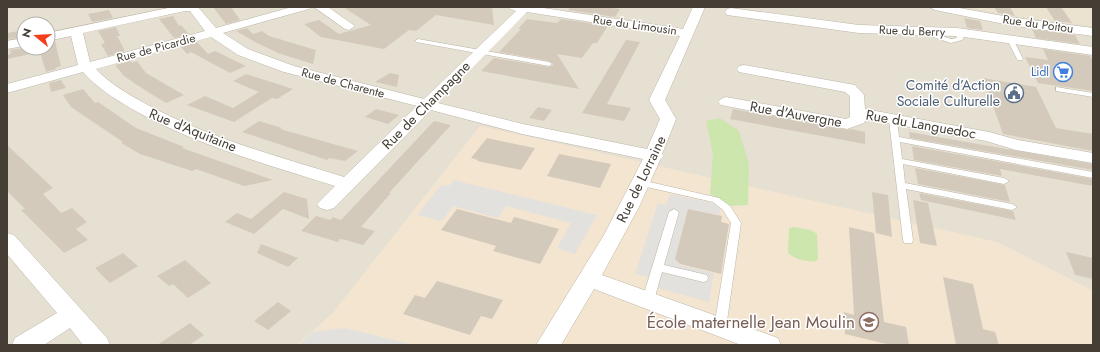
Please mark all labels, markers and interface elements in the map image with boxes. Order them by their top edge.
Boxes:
street label: Rue du Limousin [592,10,678,40]
street label: Rue du Poitou [1002,10,1074,38]
north arrow [16,16,56,56]
street label: Rue du Berry [879,21,946,41]
text: N [18,26,35,40]
street label: Rue de Picardie [115,29,197,67]
street label: Rue de Champagne [377,56,475,154]
supermarket icon: Lidl [1052,61,1074,83]
street label: Rue de Charente [300,63,386,103]
place label: Lidl [1031,63,1049,81]
place label: Comité d’Action Sociale Culturelle [897,75,1000,111]
public building icon: Comité d’Action Sociale Culturelle [1003,82,1025,104]
street label: Rue d'Auvergne [748,96,844,132]
street label: Rue d'Aquitaine [146,103,240,157]
street label: Rue du Languedoc [864,104,978,144]
street label: Rue de Lorraine [611,132,671,226]
place label: École maternelle Jean Moulin [647,310,855,334]
school or university icon: École maternelle Jean Moulin [858,311,880,333]

